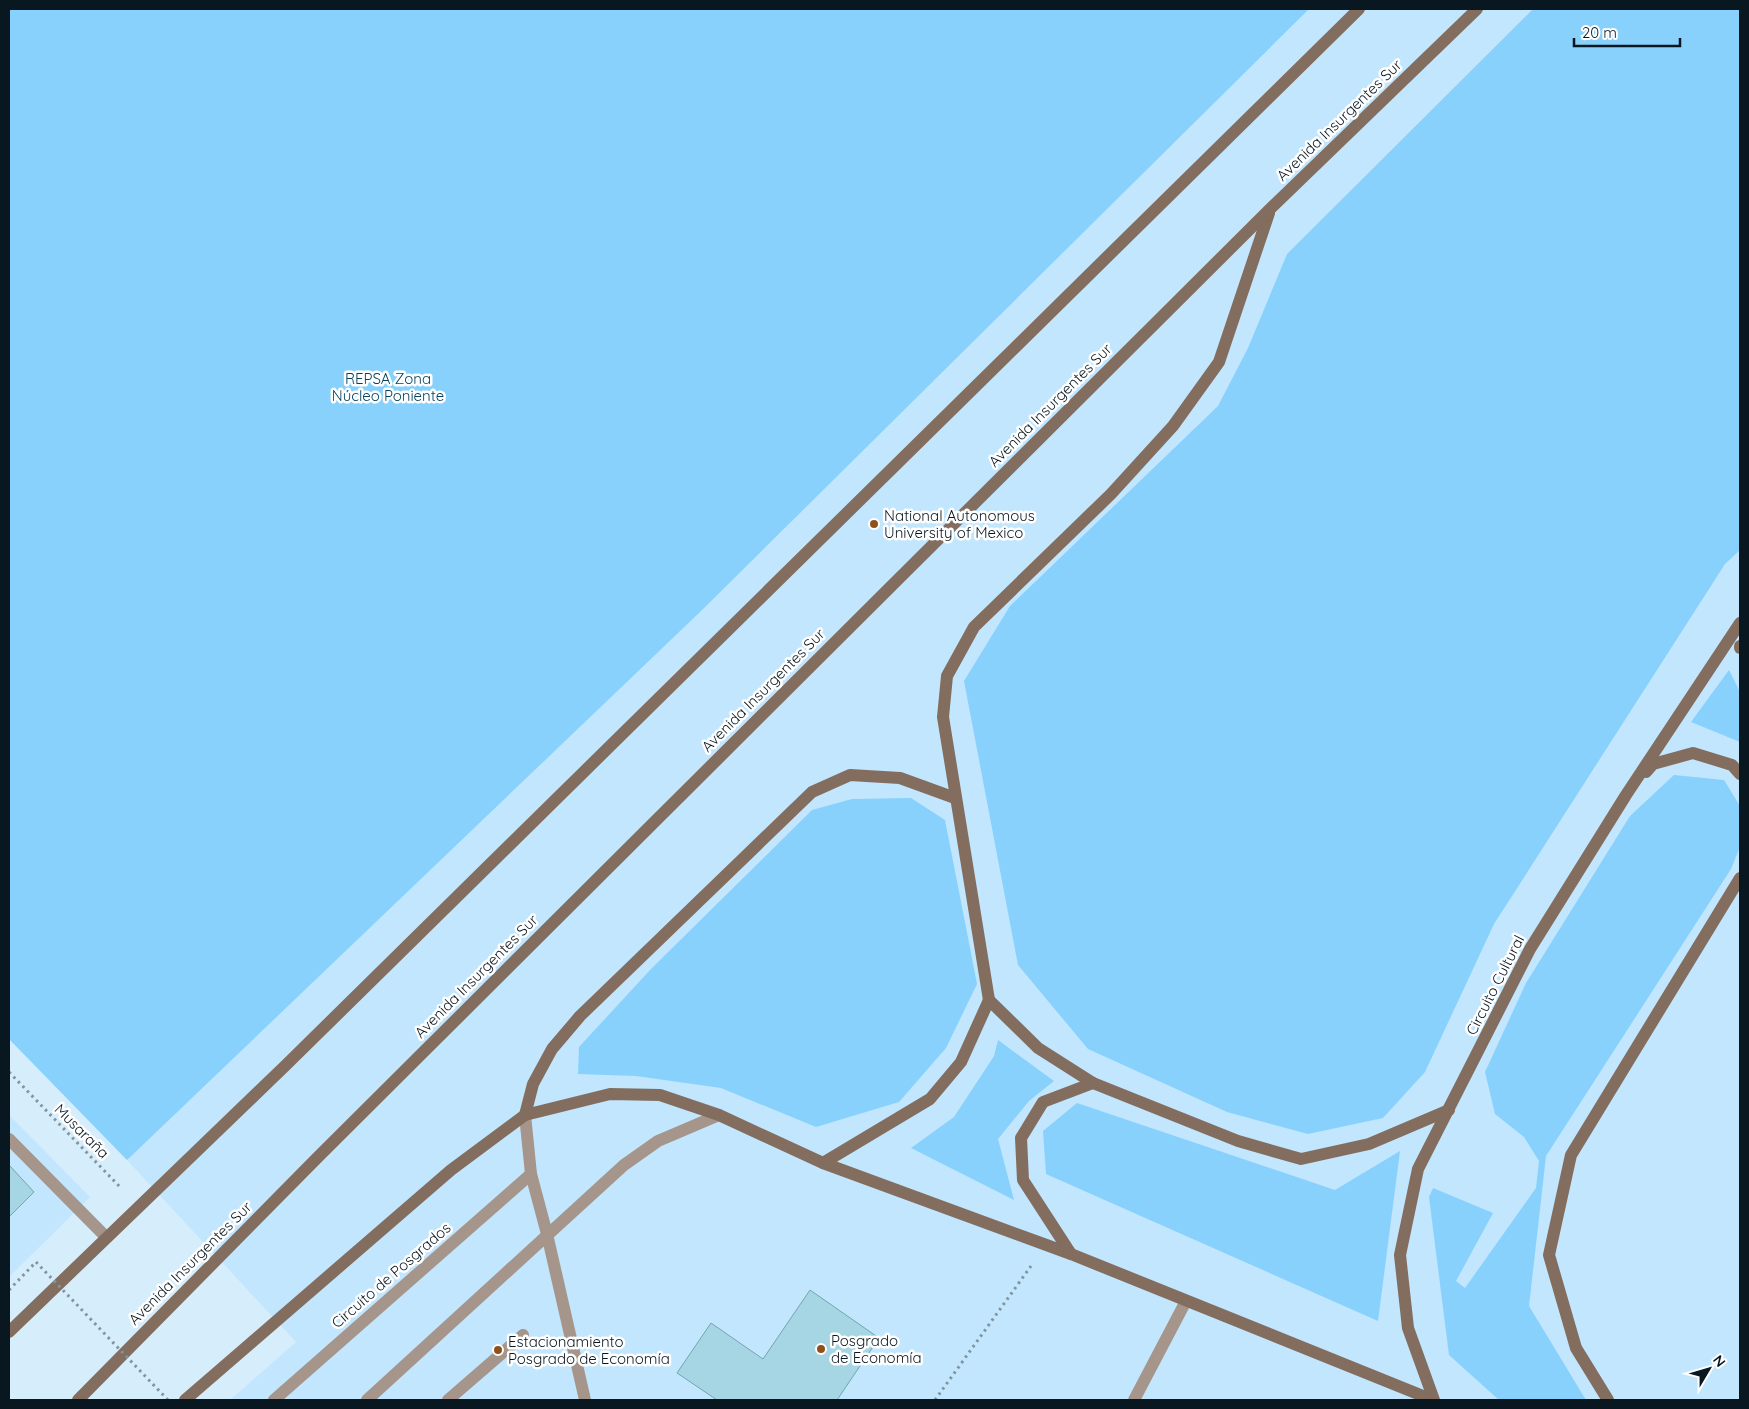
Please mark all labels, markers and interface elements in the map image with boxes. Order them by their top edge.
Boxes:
scale bar [1574,15,1680,47]
text: 20 m [1582,23,1617,42]
street label: Avenida Insurgentes Sur [1272,55,1406,185]
street label: Avenida Insurgentes Sur [984,339,1116,471]
park label: REPSA Zona Núcleo Poniente [332,369,444,405]
place label: National Autonomous University of Mexico [884,506,1035,542]
marker: National Autonomous University of Mexico [868,518,880,530]
street label: Avenida Insurgentes Sur [697,624,829,756]
street label: Avenida Insurgentes Sur [410,910,542,1042]
street label: Circuito Cultural [1462,932,1528,1038]
street label: Musaraña [51,1100,113,1162]
street label: Avenida Insurgentes Sur [124,1197,256,1329]
street label: Circuito de Posgrados [327,1218,455,1332]
place label: Posgrado de Economía [831,1331,922,1367]
place label: Estacionamiento Posgrado de Economía [508,1332,670,1368]
marker: Posgrado de Economía [815,1343,827,1355]
marker: Estacionamiento Posgrado de Economía [492,1344,504,1356]
north arrow [1684,1344,1734,1394]
text: N [1709,1351,1730,1371]

